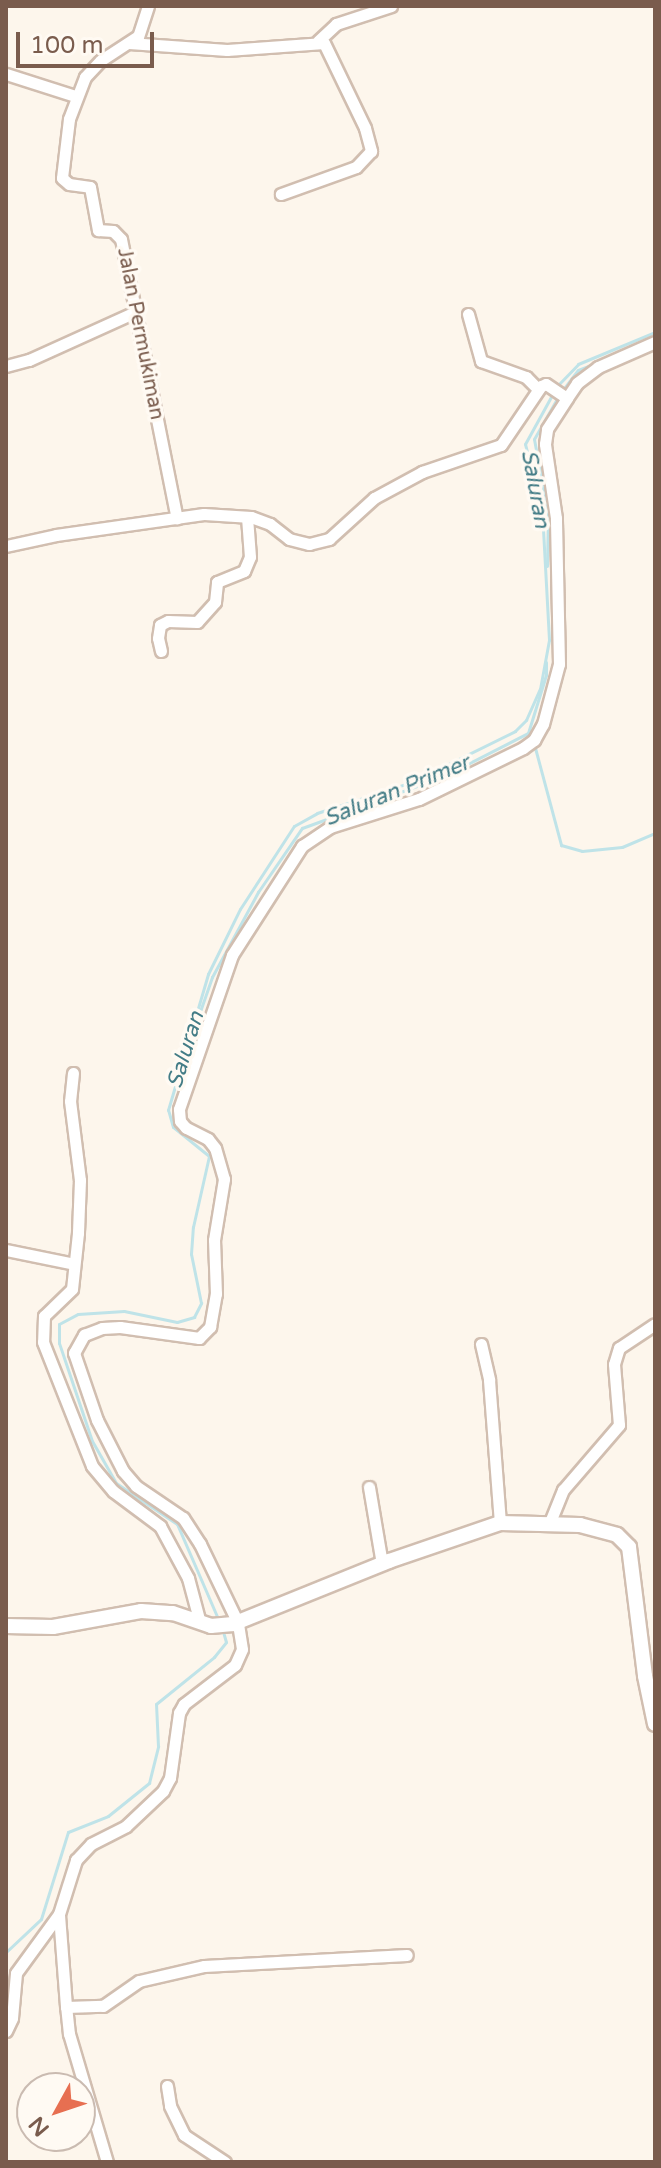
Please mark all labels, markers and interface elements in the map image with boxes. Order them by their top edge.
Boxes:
scale bar [20,16,158,66]
text: 100 m [30,31,104,60]
street label: Jalan Permukiman [112,246,168,422]
water label: Saluran [515,448,555,530]
water label: Saluran Primer [321,750,473,832]
water label: Saluran [162,1008,210,1092]
north arrow [16,2072,96,2152]
text: N [24,2111,55,2141]

